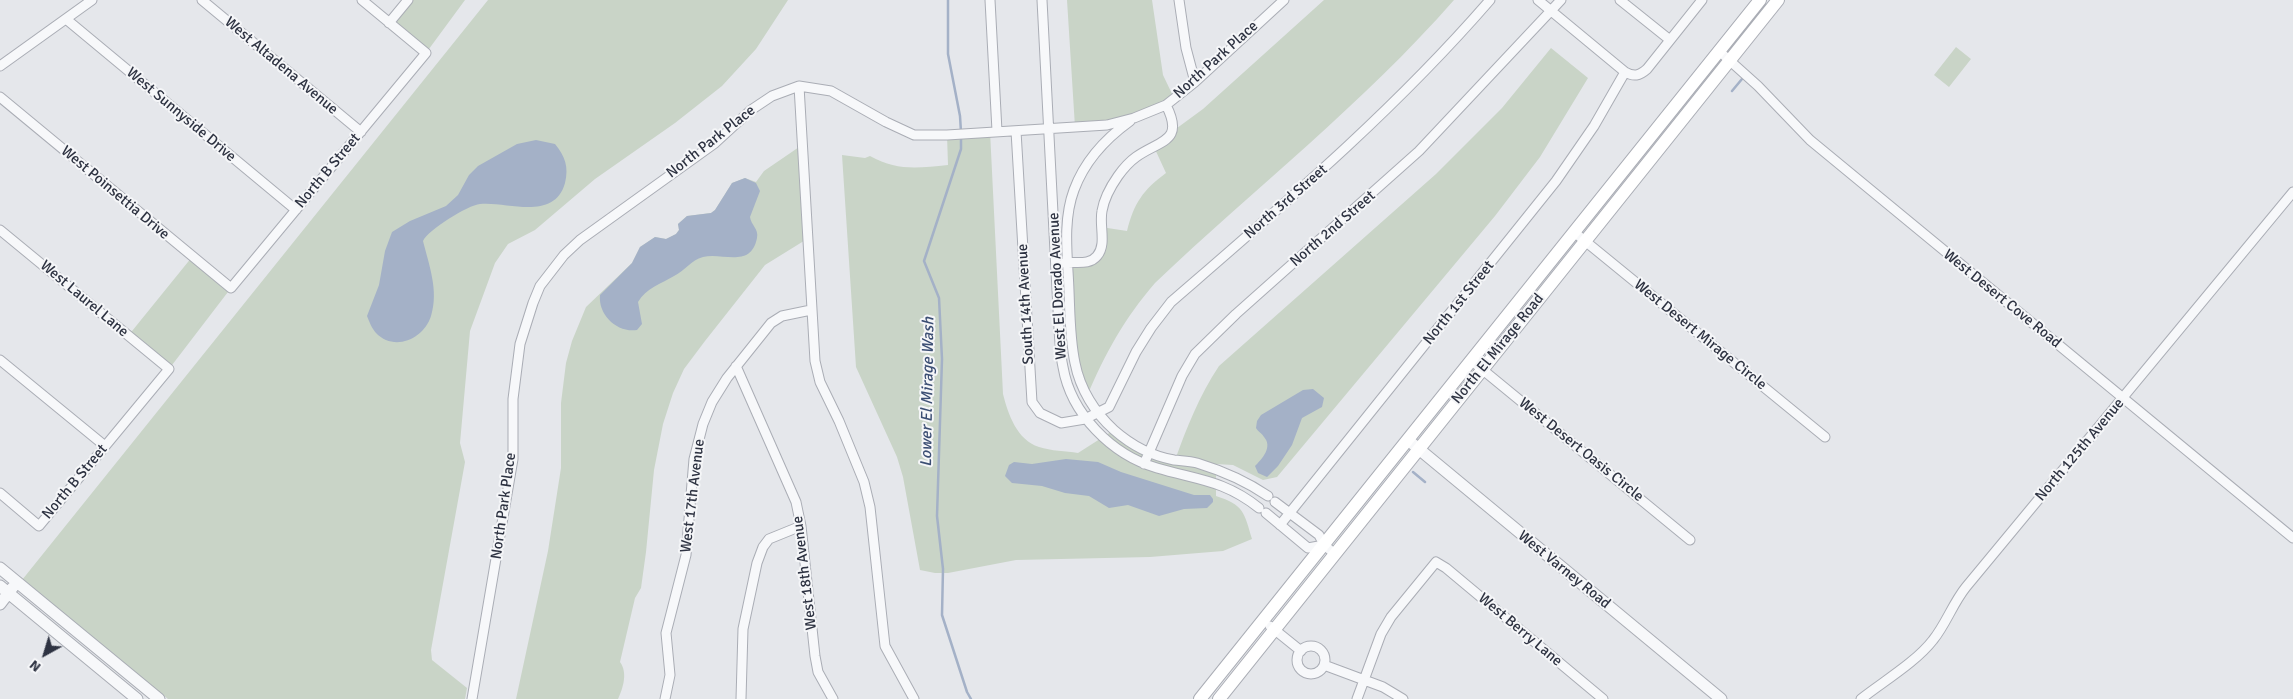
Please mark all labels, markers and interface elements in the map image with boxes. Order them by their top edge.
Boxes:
street label: West Altadena Avenue [221,13,341,119]
street label: North Park Place [1170,17,1262,103]
street label: West Sunnyside Drive [123,64,239,166]
street label: North Park Place [663,102,759,182]
street label: North B Street [292,130,364,212]
street label: West Poinsettia Drive [57,142,173,244]
street label: North 3rd Street [1241,161,1331,243]
street label: North 2nd Street [1287,187,1379,271]
street label: West El Dorado Avenue [1045,212,1071,360]
street label: South 14th Avenue [1014,243,1038,365]
street label: West Desert Cove Road [1939,246,2065,352]
street label: West Laurel Lane [36,257,132,341]
street label: North 1st Street [1420,257,1498,349]
street label: West Desert Mirage Circle [1630,276,1770,394]
street label: North El Mirage Road [1448,290,1548,408]
water label: Lower El Mirage Wash [917,317,939,467]
street label: West Desert Oasis Circle [1515,394,1647,506]
street label: North 125th Avenue [2032,395,2128,505]
street label: West 17th Avenue [677,438,709,554]
street label: North B Street [39,441,111,523]
street label: North Park Place [488,451,520,561]
street label: West 18th Avenue [789,515,821,631]
street label: West Varney Road [1514,527,1614,613]
street label: West Berry Lane [1474,590,1566,670]
north arrow [20,629,70,679]
text: N [26,656,44,676]

